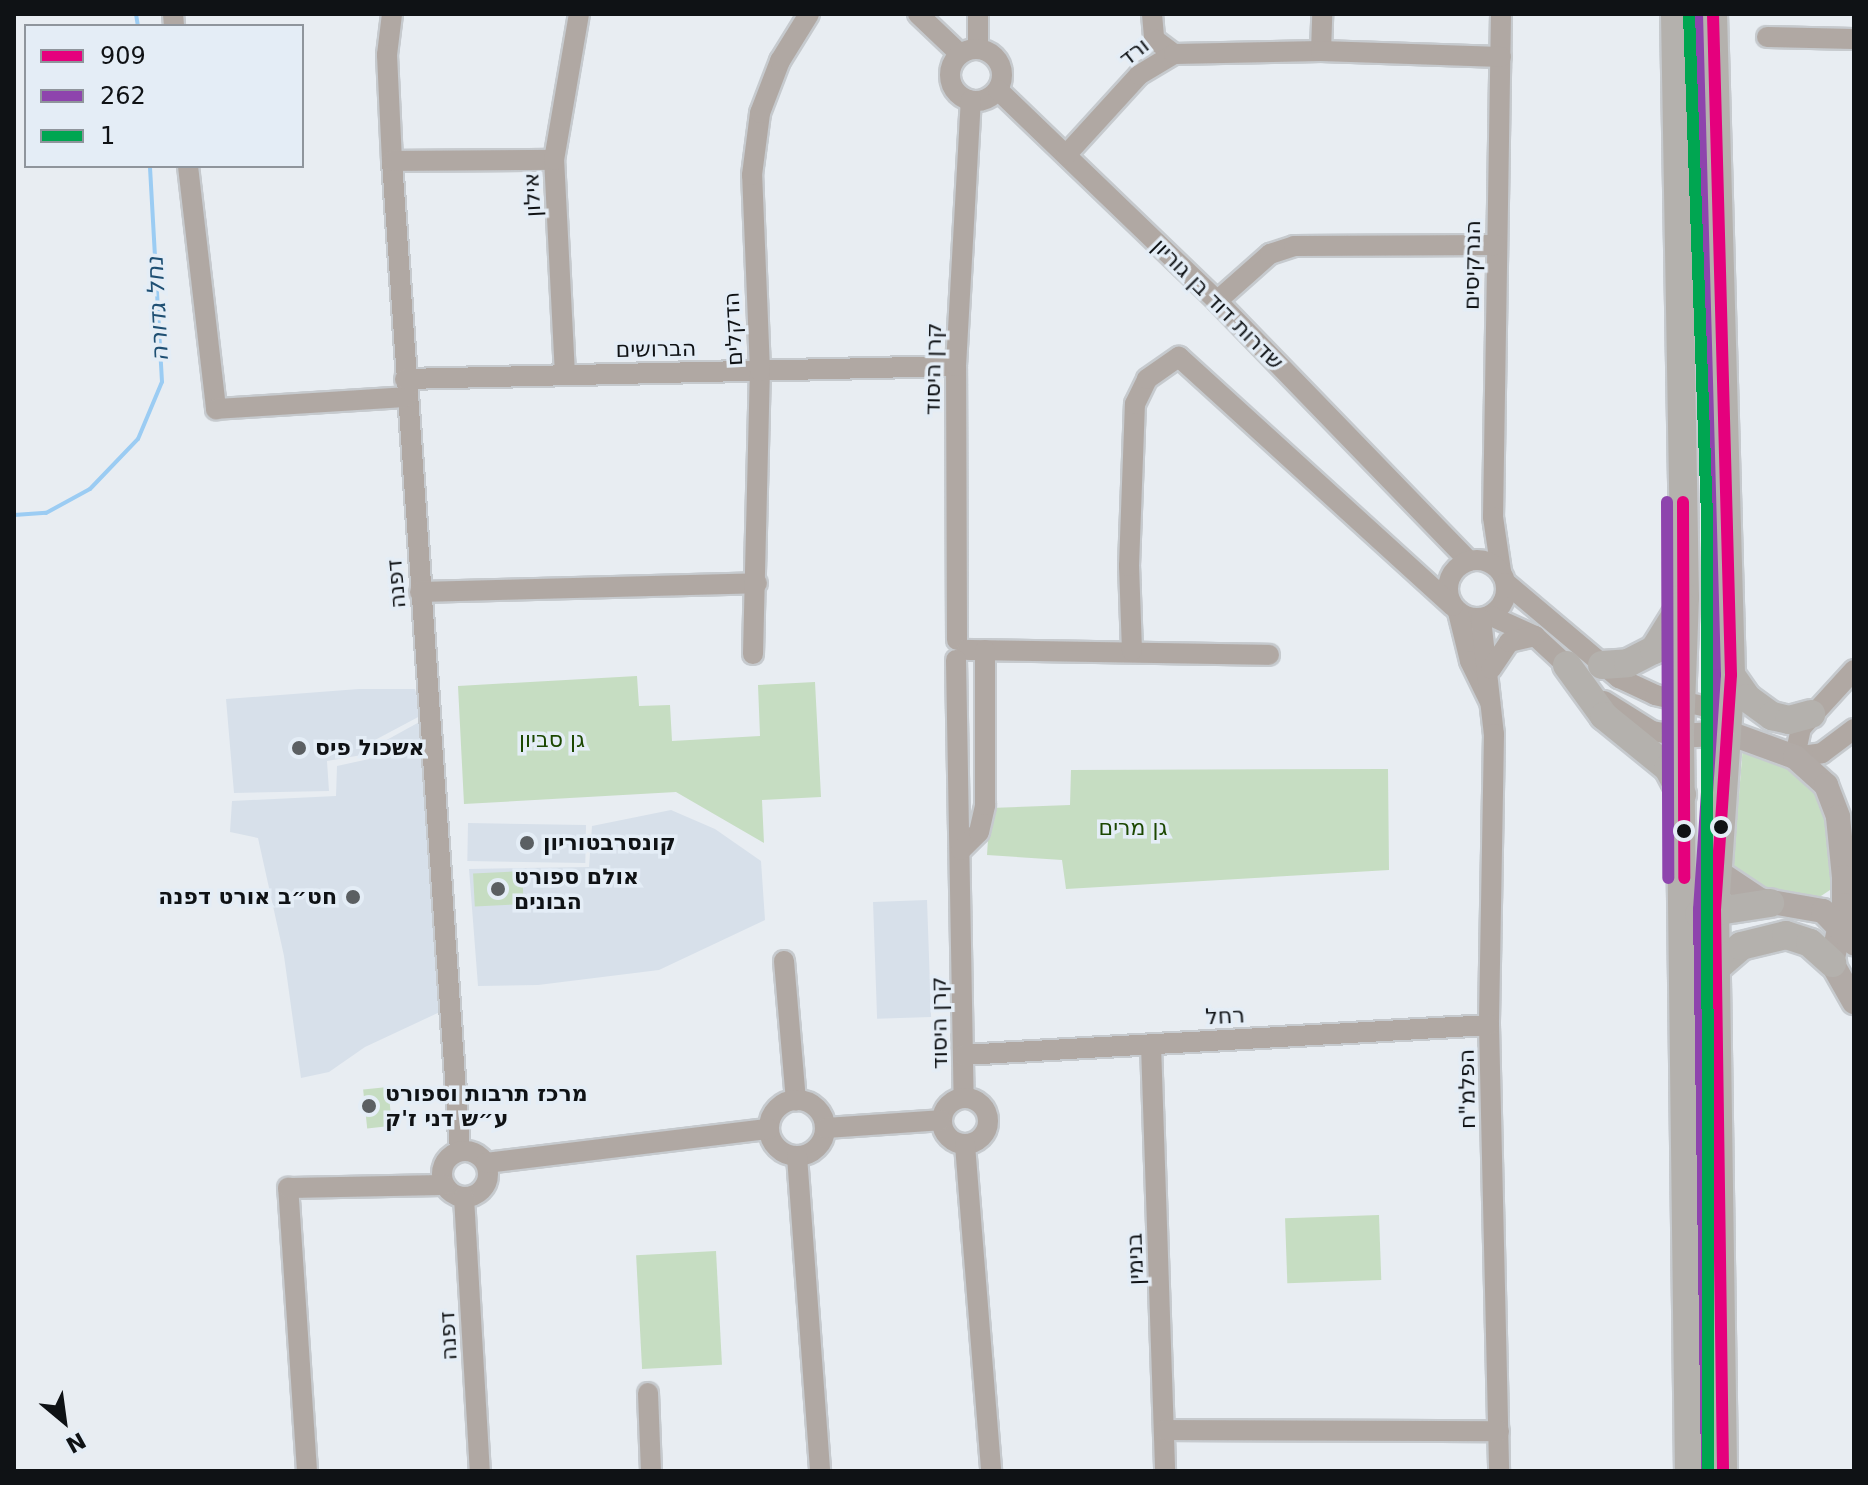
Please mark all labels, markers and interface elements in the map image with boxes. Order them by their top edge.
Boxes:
legend [24,24,304,168]
street label: ורד [1114,32,1154,72]
text: 909 [100,42,146,70]
text: 262 [100,82,146,110]
text: 1 [100,122,115,150]
street label: אילון [518,172,546,218]
street label: הנרקיסים [1458,220,1486,310]
street label: שדרות דוד בן גוריון [1147,233,1289,375]
water label: נחל גדורה [141,256,175,362]
street label: הדקלים [718,291,748,367]
street label: קרן היסוד [919,322,947,416]
street label: הברושים [615,335,697,363]
street label: דפנה [381,558,411,610]
park label: גן סביון [519,727,585,753]
place label: אשכול פיס [315,735,425,761]
marker: אשכול פיס [290,739,308,757]
park label: גן מרים [1099,815,1167,841]
unlabelled marker [1713,819,1729,835]
unlabelled marker [1676,823,1692,839]
place label: קונסרבטוריון [543,830,676,856]
marker: קונסרבטוריון [518,834,536,852]
place label: אולם ספורט הבונים [514,863,639,914]
marker: אולם ספורט הבונים [489,880,507,898]
place label: חט״ב אורט דפנה [158,884,337,910]
marker: חט״ב אורט דפנה [344,888,362,906]
street label: קרן היסוד [925,976,953,1070]
street label: רחל [1205,1002,1245,1030]
street label: הפלמ"ח [1453,1049,1481,1129]
place label: מרכז תרבות וספורט ע״ש דני ז'ק [385,1080,588,1132]
marker: מרכז תרבות וספורט ע״ש דני ז'ק [360,1097,378,1115]
street label: בנימין [1121,1232,1149,1286]
street label: דפנה [434,1311,462,1361]
north arrow [24,1381,104,1461]
text: N [62,1427,90,1458]

